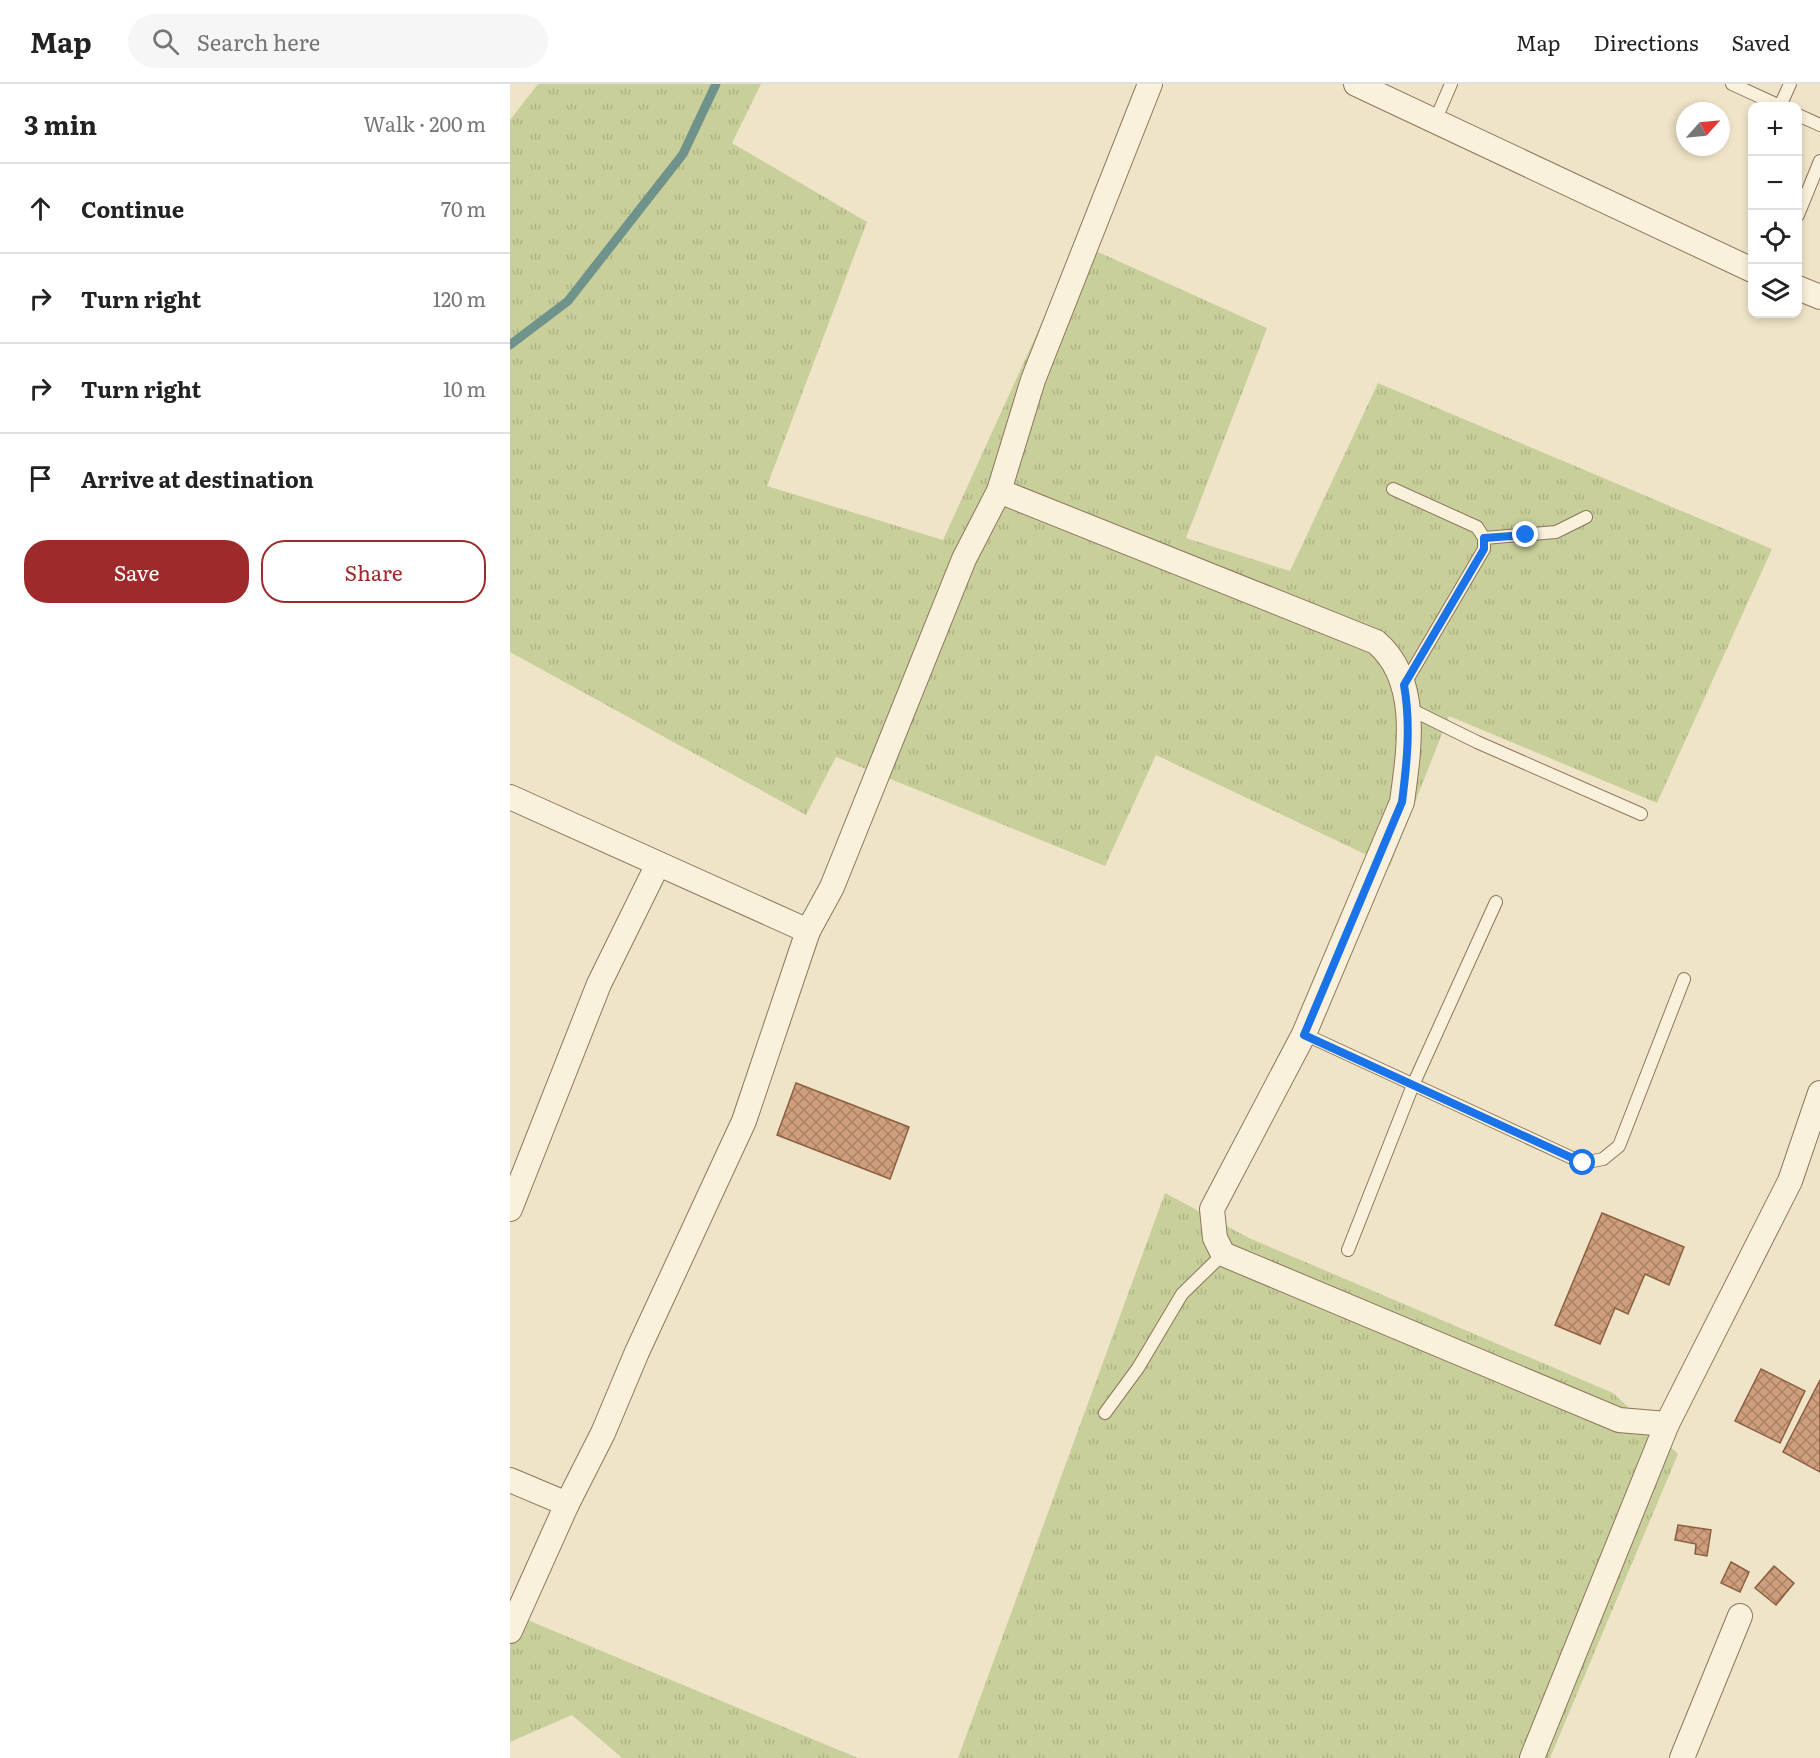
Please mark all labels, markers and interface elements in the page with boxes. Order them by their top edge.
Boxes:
search box [128,14,548,68]
text: Map [30,20,92,62]
icon: search [149,25,182,58]
text: Search here [197,25,320,58]
text: Map [1516,26,1561,57]
text: Directions [1594,26,1699,57]
text: Saved [1732,26,1790,57]
north arrow [1676,102,1730,156]
map controls [1748,102,1802,318]
button: + [1748,102,1802,156]
text: 3 min [24,104,97,143]
text: Walk · 200 m [363,108,486,138]
button: − [1748,156,1802,210]
icon: ahead [24,192,57,225]
text: Continue [81,192,184,225]
text: 70 m [441,193,486,223]
button: locate [1748,210,1802,264]
button: layers [1748,264,1802,318]
icon: right [24,282,57,315]
text: Turn right [81,282,201,315]
text: 120 m [433,283,486,313]
icon: right [24,372,57,405]
text: Turn right [81,372,201,405]
text: 10 m [443,373,486,403]
icon: arrive [24,462,57,495]
text: Arrive at destination [81,462,314,495]
route end [1512,521,1538,547]
button: Save [24,540,249,603]
button: Share [261,540,486,603]
route start [1569,1149,1595,1175]

